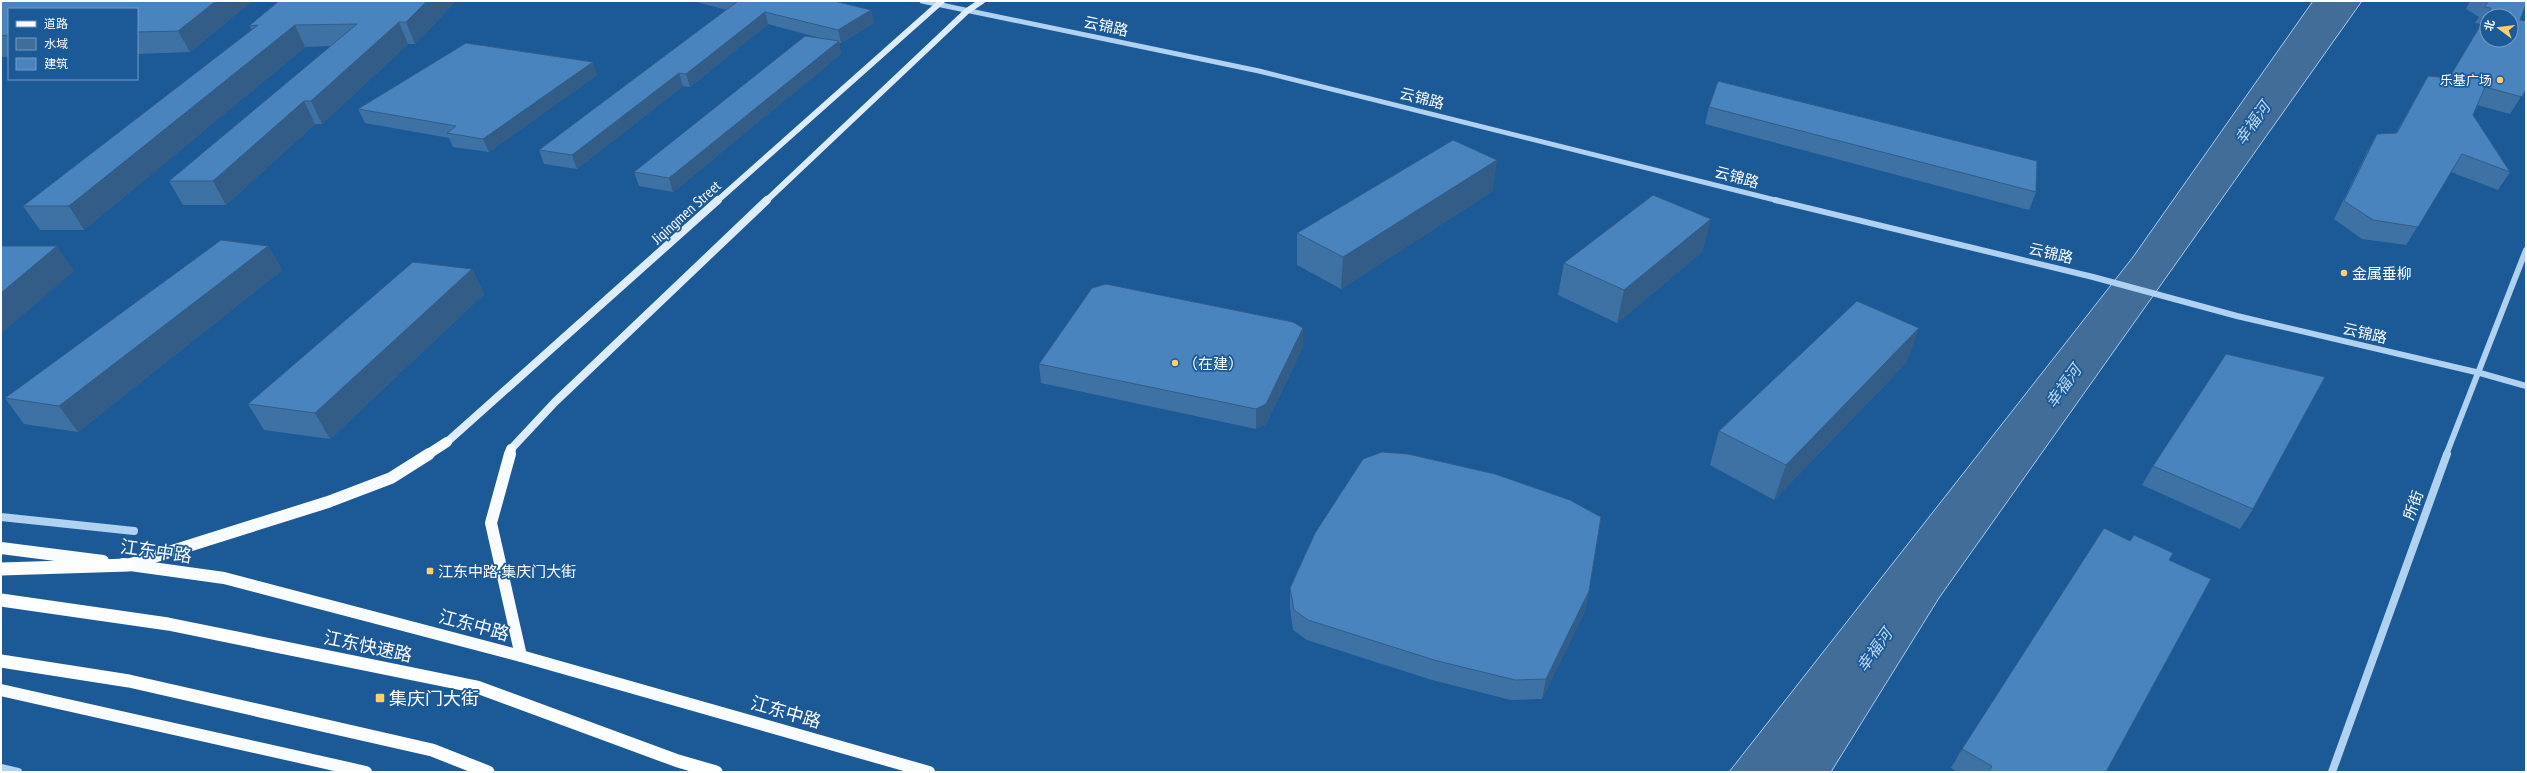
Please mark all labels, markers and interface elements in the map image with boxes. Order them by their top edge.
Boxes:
legend [8,8,138,80]
north arrow [2479,8,2519,48]
street label: 云锦路 [1082,12,1130,40]
text: 道路 [44,16,68,31]
text: 北 [2481,18,2498,33]
text: 水域 [44,36,68,51]
text: 建筑 [44,56,68,71]
place label: 乐基广场 [2440,72,2492,89]
marker: 乐基广场 [2495,75,2505,85]
street label: 云锦路 [1398,83,1446,113]
water label: 幸福河 [2230,95,2276,148]
street label: 云锦路 [1713,162,1761,192]
street label: Jiqingmen Street [647,176,724,249]
street label: 云锦路 [2027,239,2075,267]
place label: 金属垂柳 [2352,264,2412,283]
marker: 金属垂柳 [2339,268,2349,278]
street label: 云锦路 [2341,319,2389,347]
place label: （在建） [1183,354,1243,373]
marker: （在建） [1170,358,1180,368]
water label: 幸福河 [2041,358,2087,411]
street label: 所街 [2399,488,2427,522]
street label: 江东中路 [119,535,193,567]
place label: 江东中路·集庆门大街 [438,562,576,581]
marker: 江东中路·集庆门大街 [425,566,435,576]
street label: 江东中路 [436,605,512,645]
water label: 幸福河 [1852,622,1898,675]
street label: 江东快速路 [322,625,414,667]
place label: 集庆门大街 [389,687,479,710]
street label: 江东中路 [748,691,824,733]
marker: 集庆门大街 [374,692,386,704]

